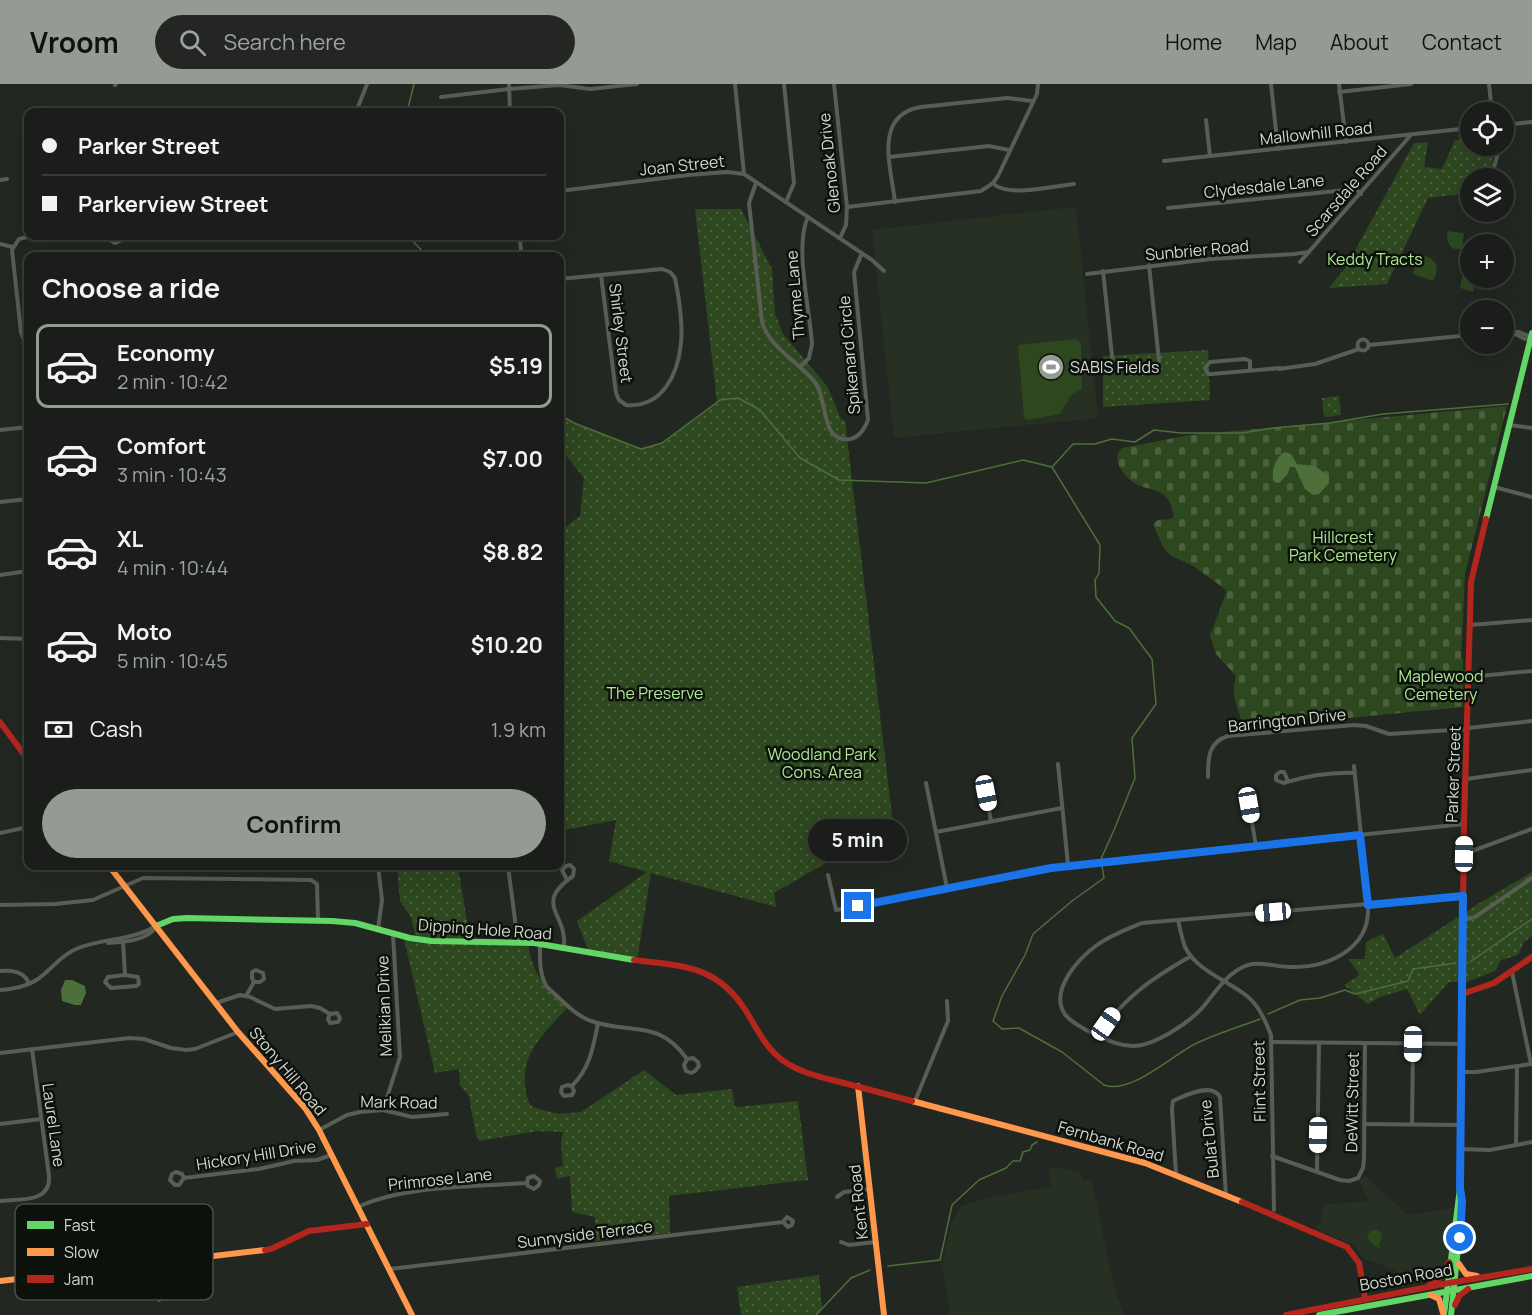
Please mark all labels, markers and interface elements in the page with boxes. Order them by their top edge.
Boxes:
search box [155,15,575,69]
text: Vroom [30,23,119,61]
icon: search [176,26,209,59]
text: Search here [224,27,346,57]
text: Home [1165,28,1222,56]
text: Map [1255,28,1297,56]
text: About [1330,28,1389,56]
text: Contact [1422,28,1502,56]
map controls [1460,102,1514,354]
button: locate [1460,102,1514,156]
street label: Glenoak Drive [813,112,845,214]
street label: Mallowhill Road [1259,116,1373,150]
text: Parker Street [78,131,220,161]
street label: Scarsdale Road [1300,141,1392,241]
street label: Joan Street [638,150,726,180]
button: layers [1460,168,1514,222]
street label: Clydesdale Lane [1203,169,1325,203]
text: Parkerview Street [78,189,269,219]
button: + [1460,234,1514,288]
street label: Sunbrier Road [1144,235,1250,265]
park label: Keddy Tracts [1327,248,1423,270]
street label: Thyme Lane [780,250,810,340]
text: Choose a ride [42,269,220,306]
street label: Shirley Street [604,282,638,384]
street label: Spikenard Circle [833,295,865,415]
button: − [1460,300,1514,354]
text: Economy [117,338,215,368]
icon: car [45,339,99,393]
text: $5.19 [489,351,543,381]
sports icon: SABIS Fields [1036,352,1066,382]
place label: SABIS Fields [1070,356,1159,378]
text: 2 min · 10:42 [117,368,228,395]
text: Comfort [117,431,206,461]
icon: car [45,432,99,486]
text: $7.00 [482,444,543,474]
text: 3 min · 10:43 [117,461,227,488]
text: XL [117,524,143,554]
icon: car [45,525,99,579]
park label: Hillcrest Park Cemetery [1289,526,1398,566]
text: $8.82 [482,537,543,567]
text: 4 min · 10:44 [117,554,229,581]
text: Moto [117,617,172,647]
icon: car [45,618,99,672]
text: $10.20 [471,630,543,660]
text: 5 min · 10:45 [117,647,228,674]
park label: Maplewood Cemetery [1399,665,1483,705]
park label: The Preserve [607,682,703,704]
street label: Barrington Drive [1227,703,1347,737]
icon: cash [42,713,75,746]
text: Cash [90,714,143,744]
text: 1.9 km [491,716,546,743]
street label: Parker Street [1440,725,1466,823]
park label: Woodland Park Cons. Area [767,743,878,783]
car [974,774,998,812]
car [1237,786,1261,824]
button: Confirm [42,789,546,858]
callout: 5 min [808,819,908,861]
text: 5 min [832,826,883,853]
car [1455,836,1473,872]
route end [844,892,871,919]
car [1254,901,1292,923]
street label: Dipping Hole Road [417,913,553,945]
street label: Melikian Drive [371,955,397,1057]
car [1088,1004,1124,1044]
street label: Stony Hill Road [244,1022,332,1120]
car [1404,1026,1422,1062]
street label: Flint Street [1247,1040,1271,1122]
street label: DeWitt Street [1340,1052,1364,1152]
street label: Laurel Lane [37,1082,71,1168]
street label: Mark Road [360,1090,438,1114]
street label: Bulat Drive [1194,1099,1224,1179]
street label: Fernbank Road [1055,1115,1167,1167]
car [1309,1117,1327,1153]
street label: Hickory Hill Drive [195,1135,317,1175]
street label: Primrose Lane [387,1163,493,1195]
street label: Kent Road [843,1164,873,1240]
legend [15,1204,213,1300]
text: Fast [64,1214,95,1236]
street label: Sunnyside Terrace [516,1215,654,1253]
route start [1446,1224,1473,1251]
text: Slow [64,1241,99,1263]
street label: Boston Road [1358,1258,1454,1296]
text: Jam [64,1268,94,1290]

